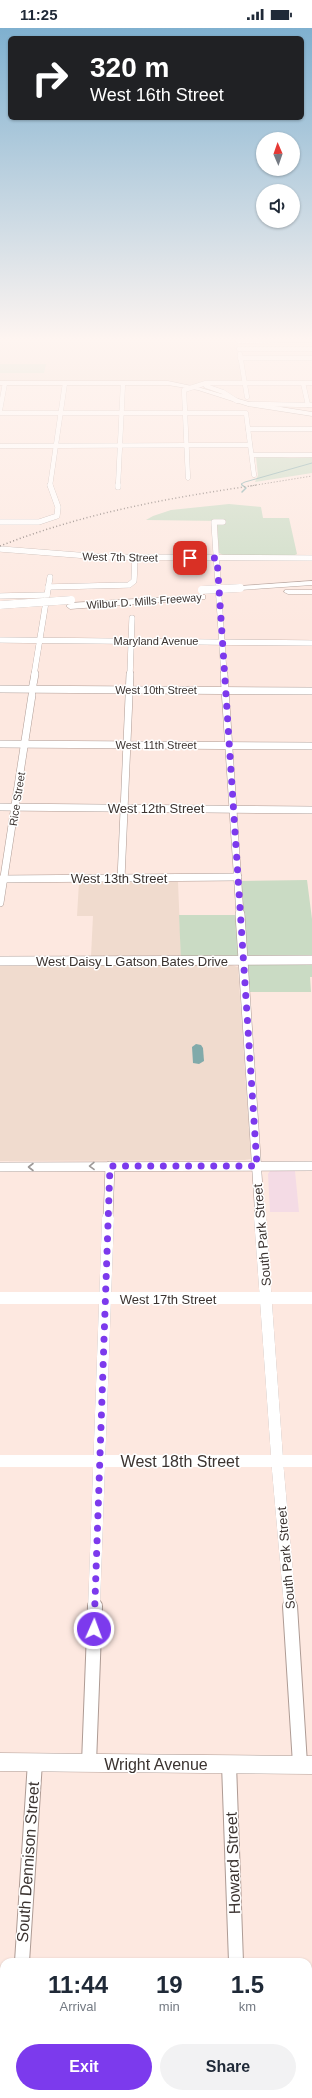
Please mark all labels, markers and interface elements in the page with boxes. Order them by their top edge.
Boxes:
text: 11:25 [20,6,58,23]
icon: right [24,52,76,104]
text: 320 m [90,52,169,83]
text: West 16th Street [90,85,224,105]
north arrow [256,132,300,176]
map controls [256,132,300,228]
button: sound [256,184,300,228]
pin [173,541,207,575]
icon: arrive [179,547,201,569]
street label: West 7th Street [82,550,158,564]
street label: Wilbur D. Mills Freeway [86,591,203,611]
street label: Maryland Avenue [114,635,198,647]
street label: West 10th Street [115,684,197,696]
street label: West 11th Street [116,739,196,751]
street label: Rice Street [7,771,27,827]
street label: West 12th Street [108,801,205,816]
street label: West 13th Street [71,871,168,886]
street label: West Daisy L Gatson Bates Drive [36,954,228,969]
one-way arrow [89,1162,95,1170]
one-way arrow [28,1163,34,1171]
street label: South Park Street [250,1183,274,1287]
street label: West 17th Street [120,1292,217,1307]
street label: West 18th Street [121,1453,240,1470]
street label: South Park Street [274,1506,298,1610]
position arrow [73,1608,115,1650]
street label: Wright Avenue [104,1756,208,1773]
street label: South Dennison Street [14,1781,42,1943]
street label: Howard Street [223,1811,243,1914]
text: 11:44 [48,1971,108,1998]
text: 19 [156,1971,183,1998]
text: 1.5 [231,1971,264,1998]
text: Arrival [60,1999,96,2014]
text: min [159,1999,180,2014]
text: km [239,1999,256,2014]
button: Exit [16,2044,152,2090]
button: Share [160,2044,296,2090]

